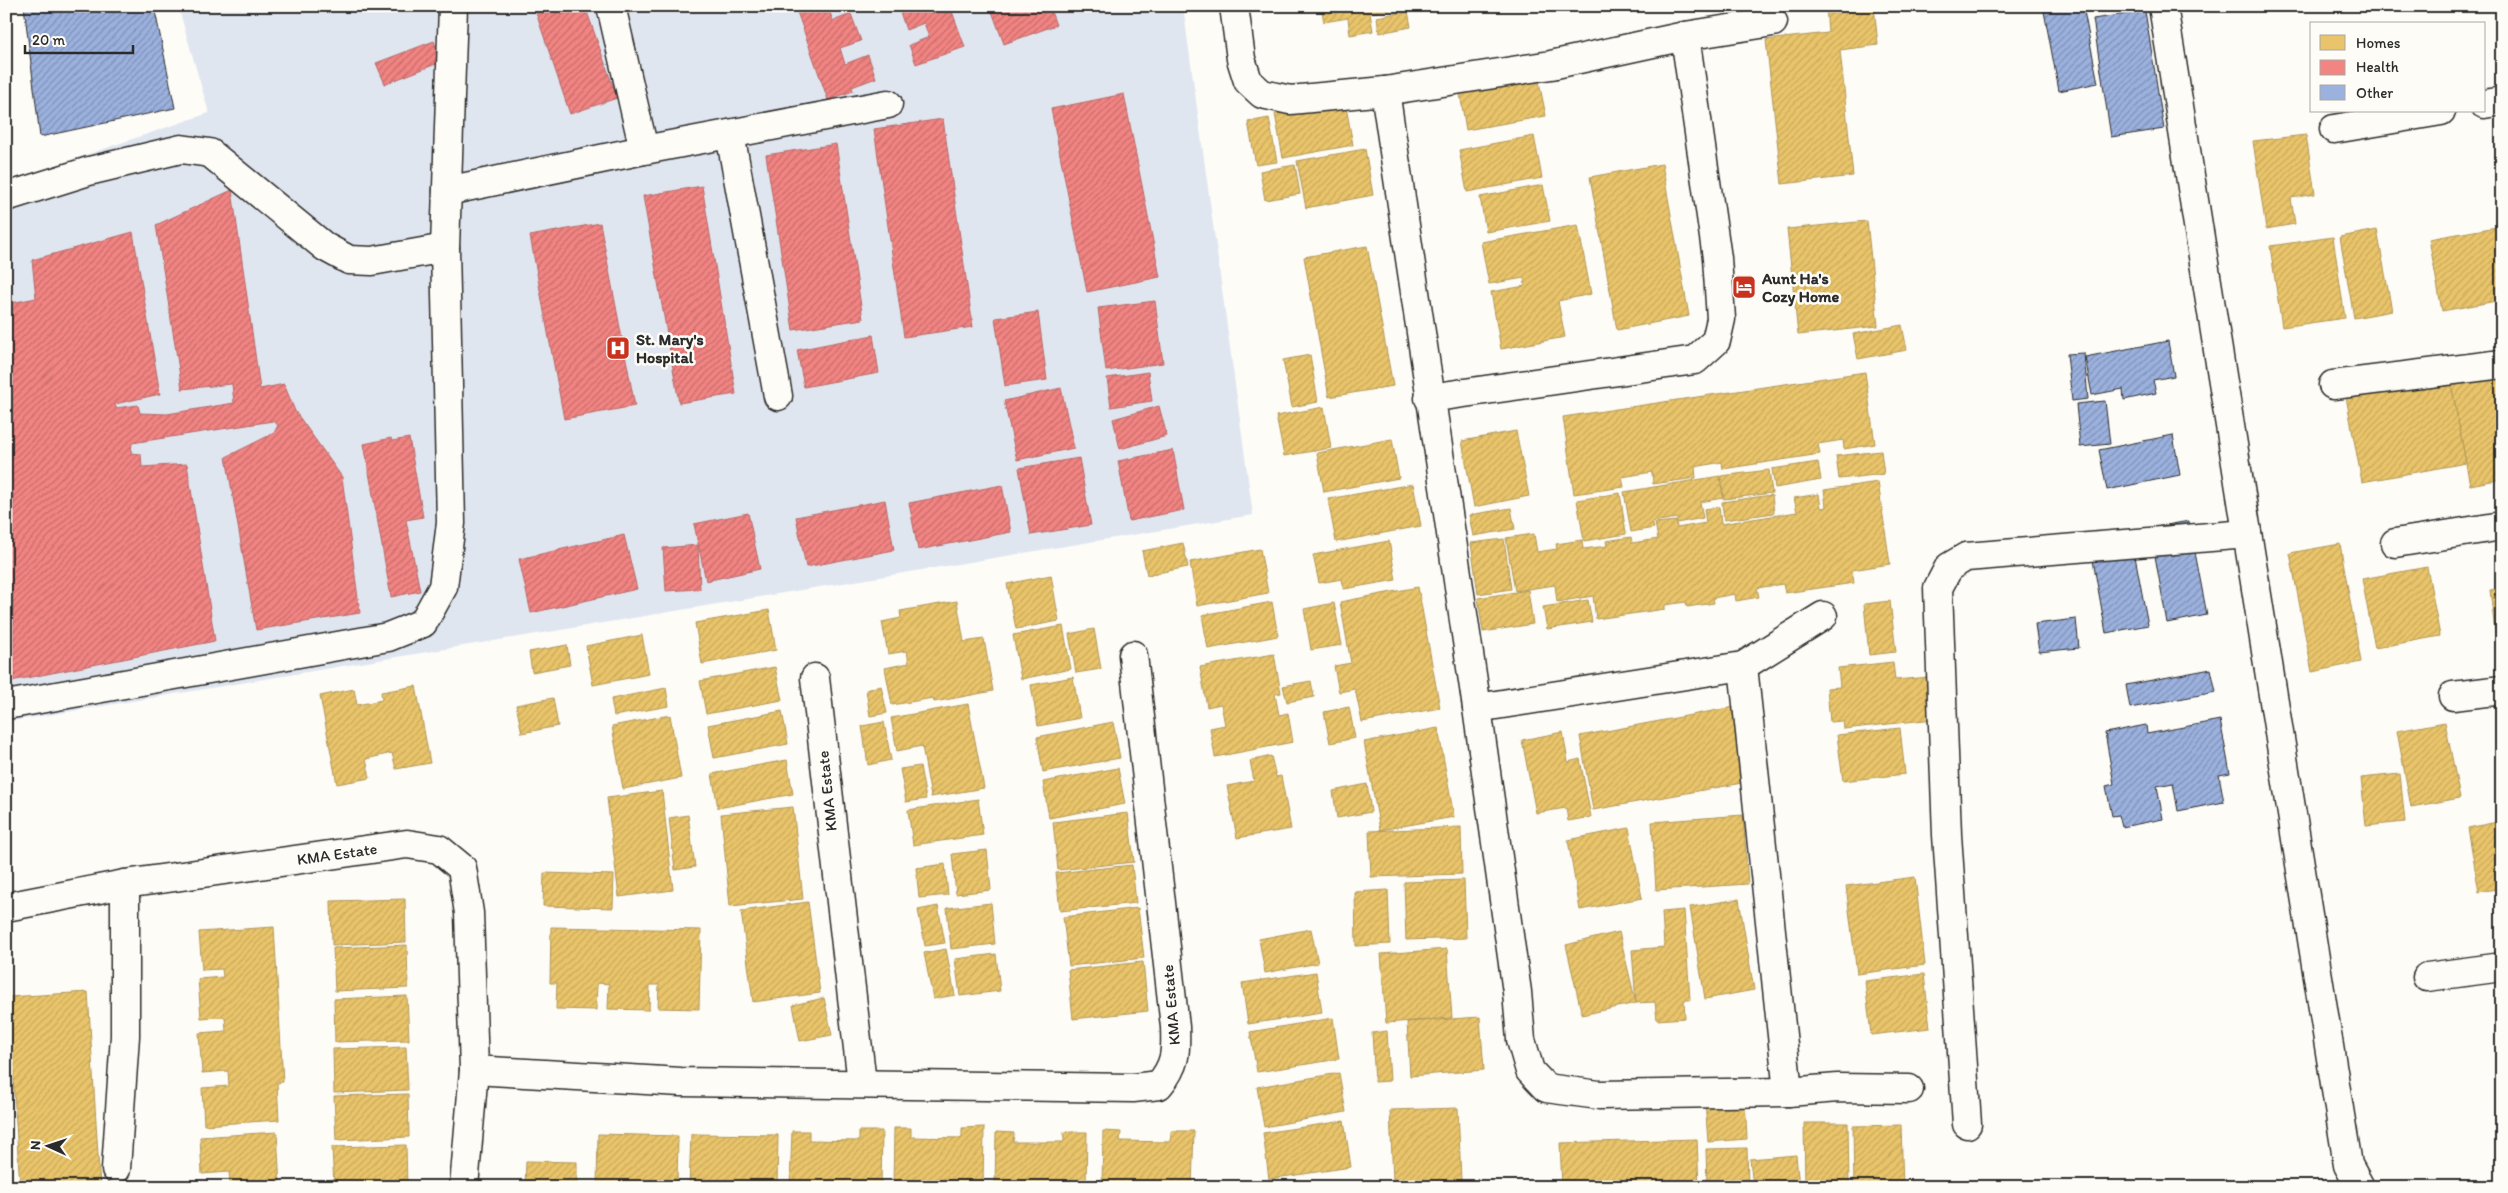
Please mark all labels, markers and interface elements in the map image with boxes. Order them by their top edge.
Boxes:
scale bar [25,22,132,54]
legend [2310,22,2486,112]
text: 20 m [32,31,66,49]
text: Homes [2356,34,2401,52]
text: Health [2356,58,2399,76]
text: Other [2356,84,2393,102]
place label: Aunt Ha's Cozy Home [1761,269,1840,307]
hotel icon: Aunt Ha's Cozy Home [1731,274,1757,300]
place label: St. Mary's Hospital [636,330,704,368]
hospital icon: St. Mary's Hospital [605,335,631,361]
street label: KMA Estate [813,750,841,832]
street label: KMA Estate [296,839,378,869]
street label: KMA Estate [1158,964,1184,1046]
north arrow [22,1120,72,1170]
text: N [27,1140,44,1151]

